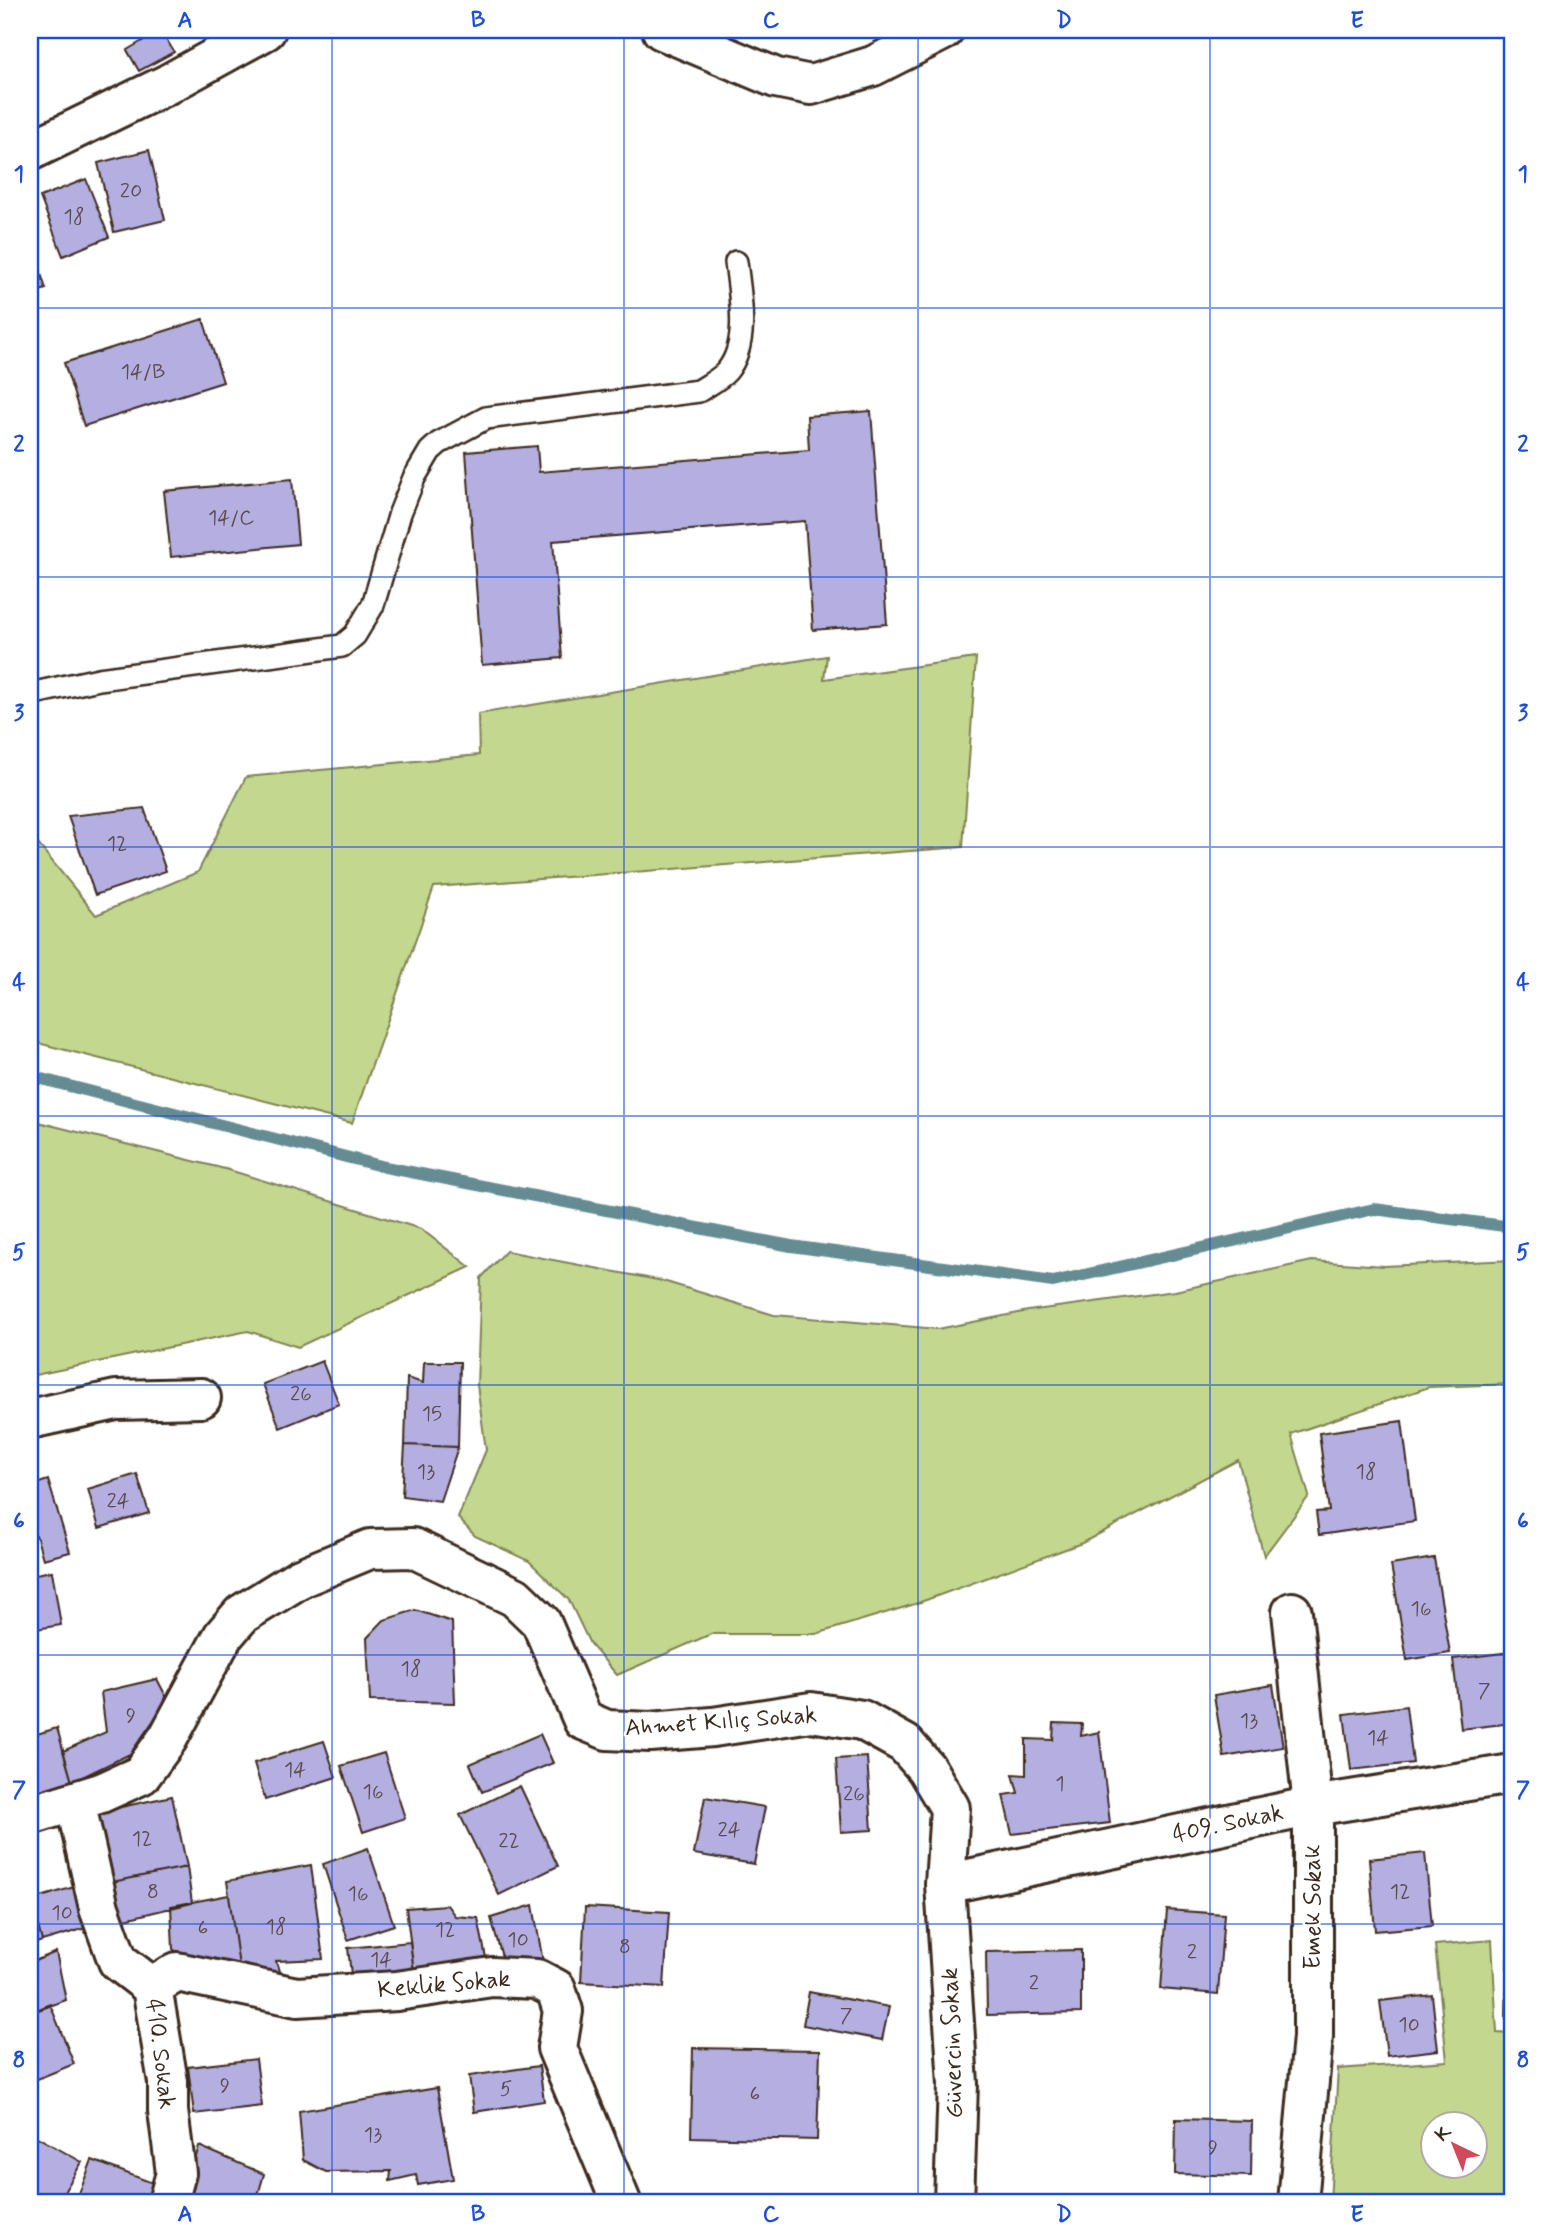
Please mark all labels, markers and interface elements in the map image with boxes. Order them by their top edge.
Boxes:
text: A [177,6,193,36]
text: B [471,6,486,36]
text: C [763,6,780,36]
text: D [1056,6,1072,36]
text: E [1350,6,1364,36]
text: 1 [14,160,24,190]
text: 1 [1518,160,1528,190]
house number: 20 [120,177,142,205]
house number: 18 [64,203,84,231]
house number: 14/B [121,358,165,386]
text: 2 [13,430,25,460]
text: 2 [1517,430,1529,460]
house number: 14/C [208,504,254,532]
text: 3 [14,699,25,729]
text: 3 [1518,699,1529,729]
house number: 12 [107,830,127,858]
text: 4 [12,968,26,998]
text: 4 [1516,968,1530,998]
text: 5 [12,1238,26,1268]
text: 5 [1516,1238,1530,1268]
house number: 26 [290,1380,312,1408]
house number: 15 [422,1400,442,1428]
house number: 13 [417,1458,435,1486]
house number: 18 [1356,1458,1376,1486]
house number: 24 [106,1487,130,1515]
text: 6 [13,1507,25,1537]
text: 6 [1517,1507,1529,1537]
house number: 16 [1411,1595,1432,1623]
house number: 18 [401,1655,421,1683]
house number: 7 [1478,1677,1491,1705]
street label: Ahmet Kılıç Sokak [624,1700,818,1744]
house number: 9 [126,1702,136,1730]
house number: 13 [1240,1707,1258,1735]
house number: 14 [1367,1724,1389,1752]
house number: 14 [284,1756,306,1784]
house number: 1 [1055,1770,1065,1798]
text: 7 [12,1776,26,1806]
text: 7 [1516,1776,1530,1806]
house number: 16 [363,1778,384,1806]
house number: 26 [843,1780,865,1808]
street label: 409. Sokak [1170,1797,1286,1851]
house number: 24 [717,1816,741,1844]
house number: 12 [132,1825,152,1853]
house number: 22 [498,1827,520,1855]
street label: Emek Sokak [1298,1845,1329,1969]
house number: 8 [147,1878,159,1906]
house number: 12 [1390,1878,1410,1906]
house number: 16 [348,1880,369,1908]
house number: 10 [51,1899,73,1927]
house number: 18 [266,1913,286,1941]
house number: 6 [198,1914,208,1942]
house number: 12 [435,1916,455,1944]
house number: 10 [507,1926,529,1954]
house number: 8 [619,1933,631,1961]
house number: 2 [1187,1938,1197,1966]
house number: 14 [370,1946,392,1974]
street label: Keklik Sokak [376,1964,512,2006]
street label: Güvercin Sokak [935,1967,971,2119]
house number: 2 [1029,1969,1039,1997]
street label: 410. Sokak [138,1997,182,2111]
house number: 7 [840,2002,853,2030]
house number: 10 [1398,2011,1420,2039]
text: 8 [13,2046,25,2076]
text: 8 [1517,2046,1529,2076]
house number: 9 [220,2072,230,2100]
house number: 5 [500,2075,512,2103]
house number: 6 [750,2080,760,2108]
north arrow [1420,2110,1490,2180]
text: K [1430,2120,1457,2147]
house number: 13 [364,2121,382,2149]
house number: 9 [1208,2134,1218,2162]
text: A [177,2200,193,2230]
text: B [471,2200,486,2230]
text: C [763,2200,780,2230]
text: D [1056,2200,1072,2230]
text: E [1350,2200,1364,2230]

